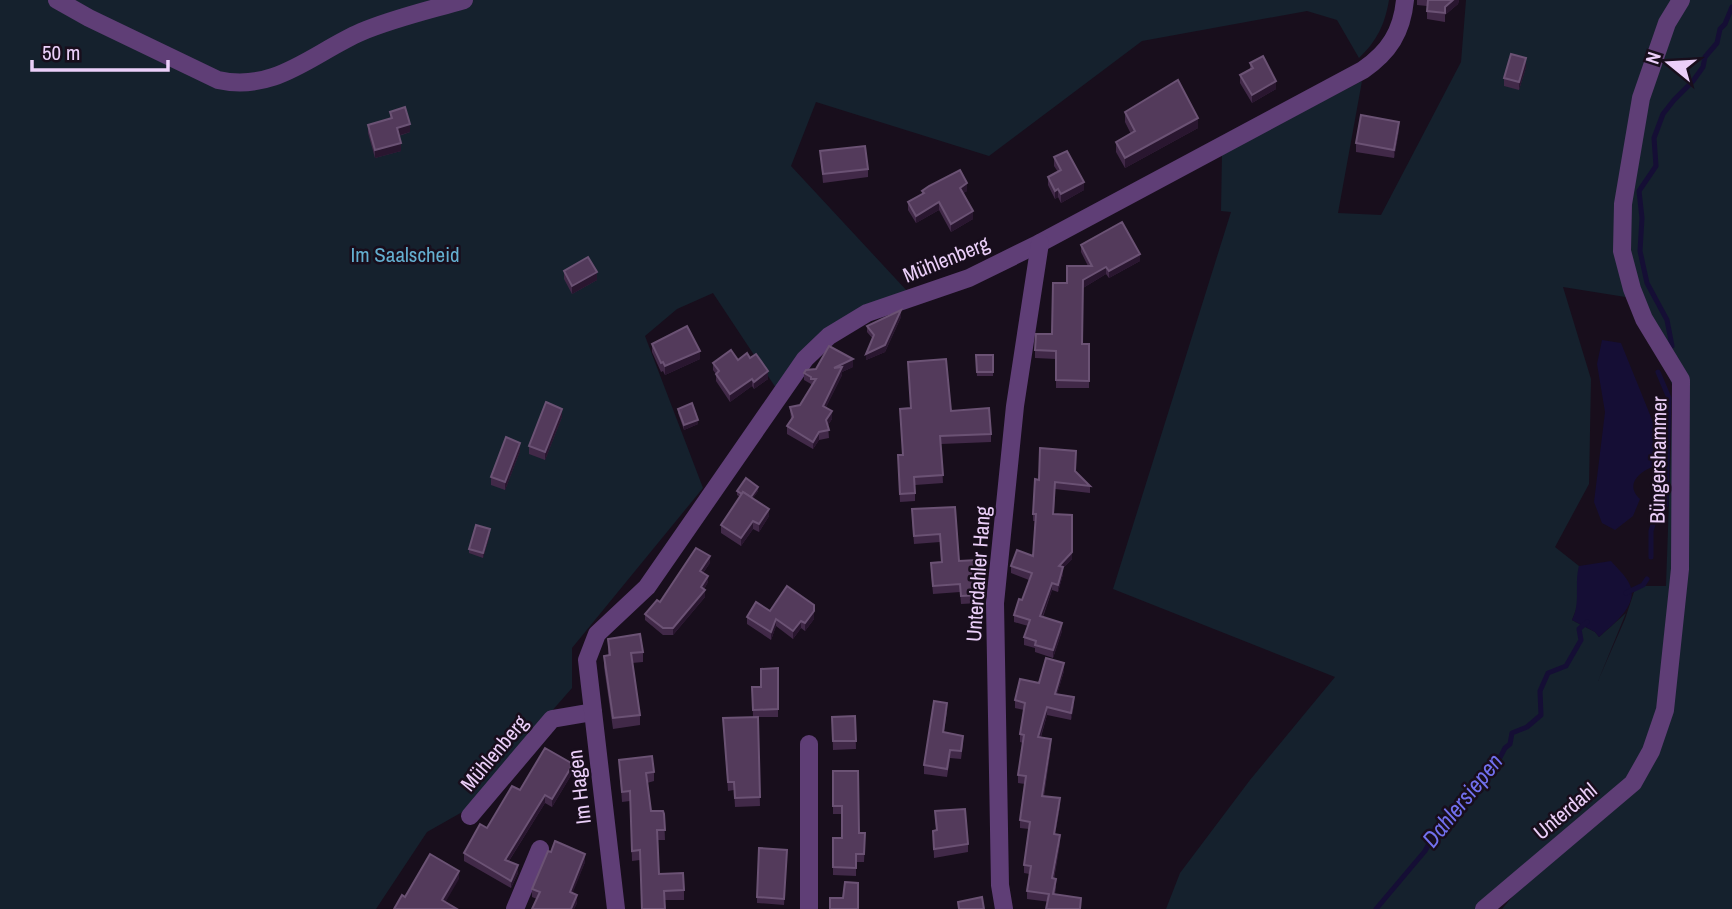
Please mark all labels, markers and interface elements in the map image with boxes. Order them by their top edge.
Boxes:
scale bar [32,28,168,72]
north arrow [1634,28,1704,98]
text: 50 m [42,38,80,67]
text: N [1639,48,1667,67]
street label: Mühlenberg [898,228,994,289]
park label: Im Saalscheid [350,240,460,269]
street label: Büngershammer [1642,396,1674,524]
street label: Unterdahler Hang [959,505,997,643]
street label: Mühlenberg [454,709,535,797]
water label: Dahlersiepen [1415,747,1509,853]
street label: Im Hagen [560,748,598,826]
street label: Unterdahl [1527,776,1603,846]

